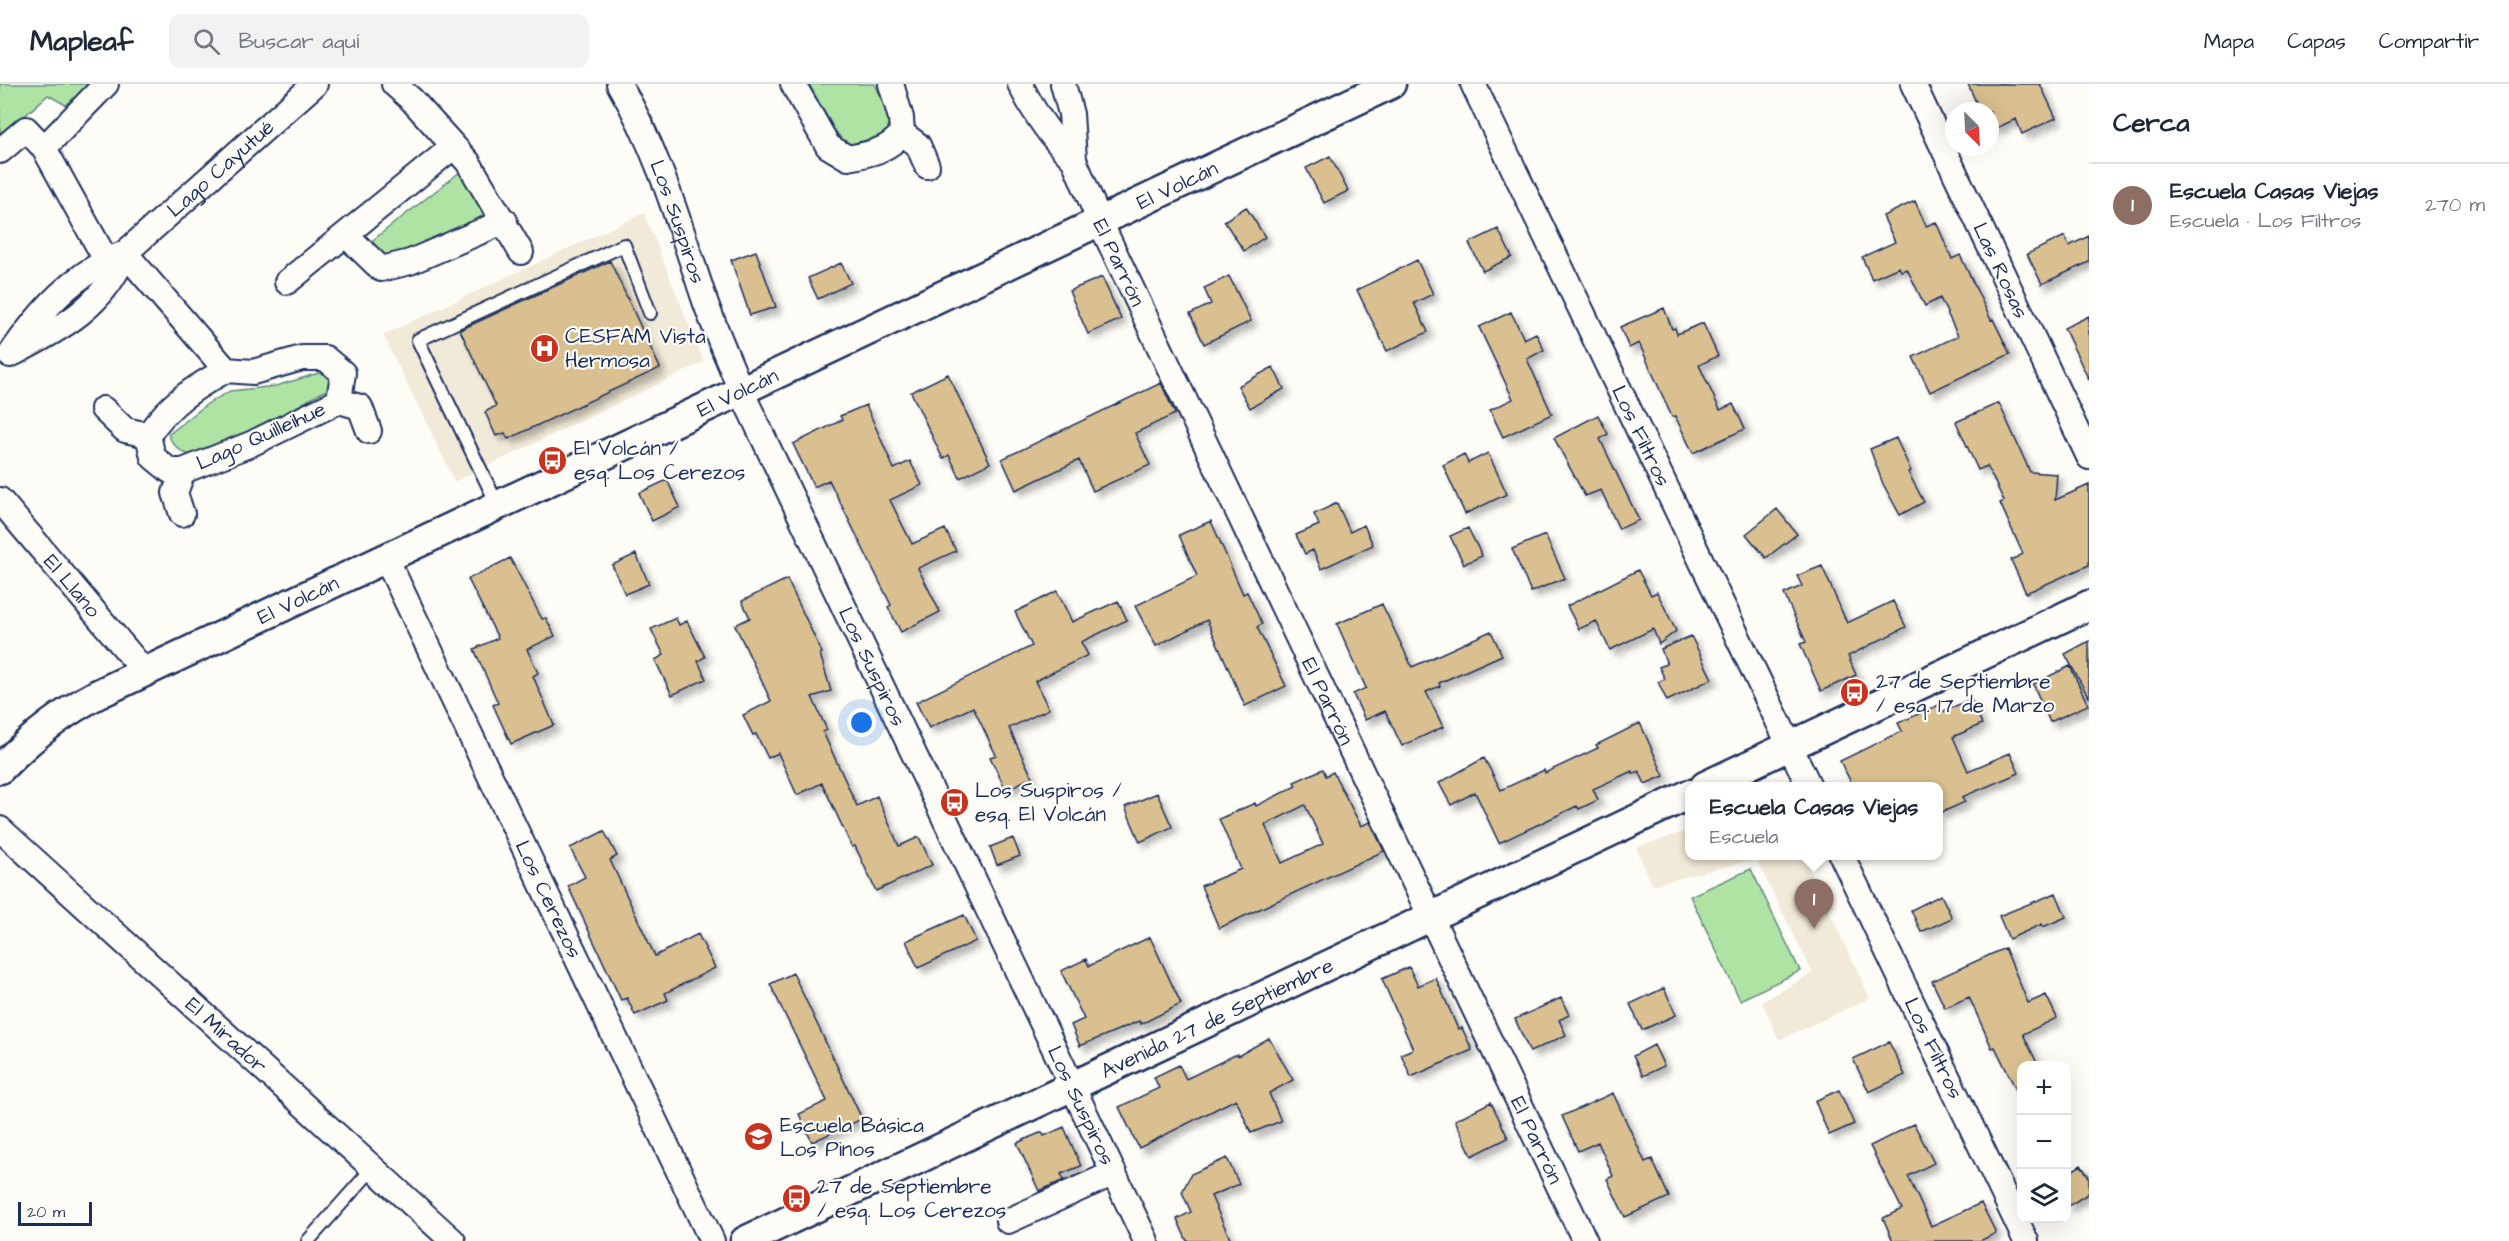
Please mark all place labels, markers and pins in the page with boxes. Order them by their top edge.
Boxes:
place label: CESFAM Vista Hermosa [565,322,706,375]
hospital icon: CESFAM Vista Hermosa [528,332,560,364]
place label: El Volcán / esq. Los Cerezos [574,434,745,487]
bus stop icon: El Volcán / esq. Los Cerezos [537,444,569,476]
place label: 27 de Septiembre / esq. 17 de Marzo [1876,667,2055,720]
bus stop icon: 27 de Septiembre / esq. 17 de Marzo [1839,677,1871,709]
place label: Los Suspiros / esq. El Volcán [975,776,1122,829]
bus stop icon: Los Suspiros / esq. El Volcán [938,786,970,818]
pin: 1 [1794,880,1834,929]
place label: Escuela Básica Los Pinos [780,1111,924,1164]
school or university icon: Escuela Básica Los Pinos [743,1121,775,1153]
place label: 27 de Septiembre / esq. Los Cerezos [817,1172,1006,1225]
bus stop icon: 27 de Septiembre / esq. Los Cerezos [780,1182,812,1214]

